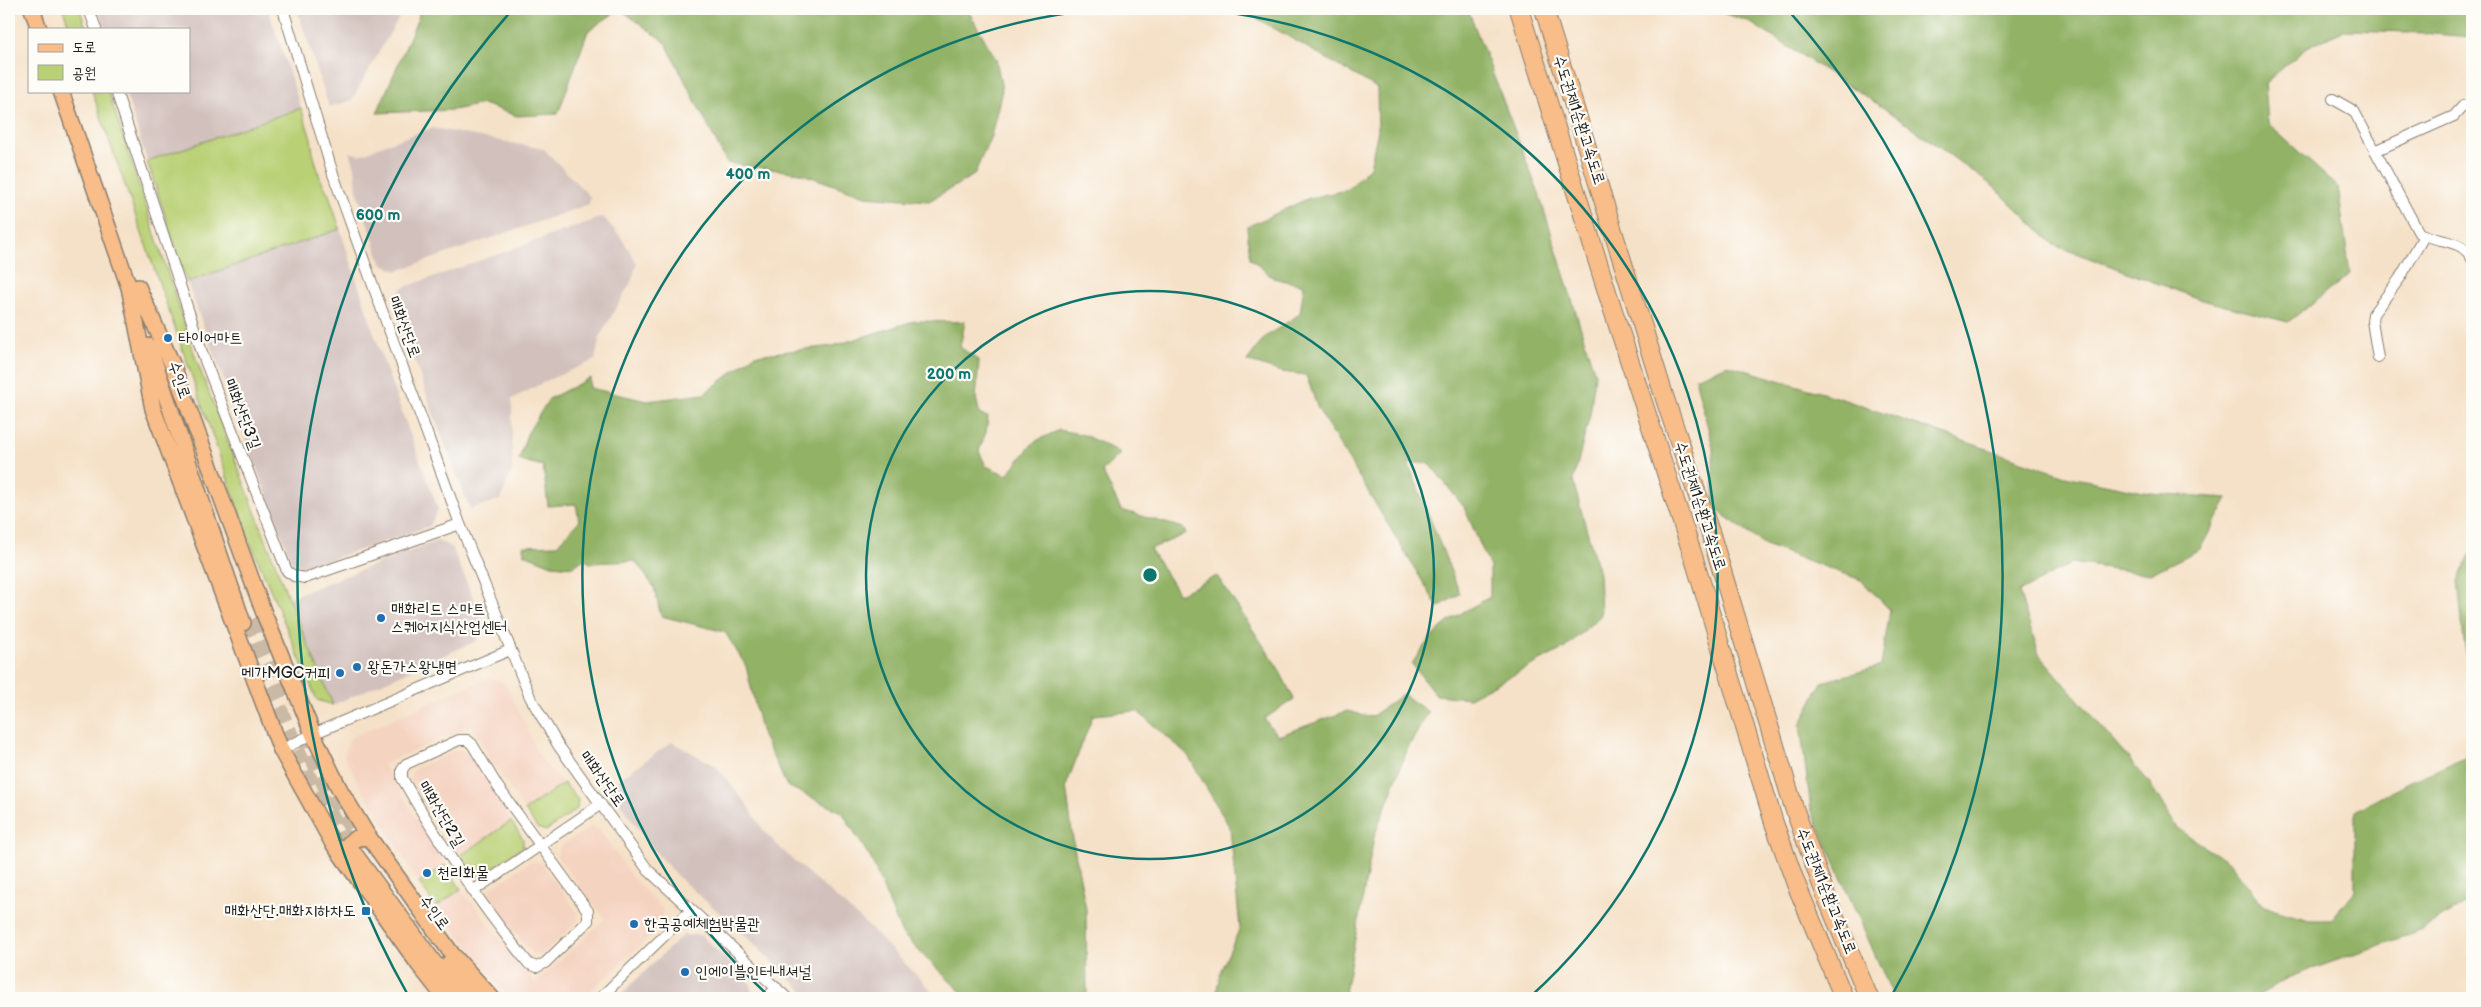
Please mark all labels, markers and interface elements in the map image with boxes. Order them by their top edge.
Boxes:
legend [28,28,190,92]
text: 도로 [72,38,96,57]
street label: 수도권제1순환고속도로 [1549,53,1609,187]
text: 공원 [72,64,96,83]
text: 400 m [726,165,770,184]
text: 600 m [356,206,401,225]
street label: 매화산단로 [384,294,424,360]
place label: 타이어마트 [178,329,242,348]
marker: 타이어마트 [162,332,174,344]
street label: 수인로 [164,359,194,401]
text: 200 m [927,365,971,384]
street label: 매화산단3길 [220,376,264,452]
street label: 수도권제1순환고속도로 [1670,439,1730,573]
centre of rings [1141,566,1159,584]
place label: 매화리드 스마트 스퀘어지식산업센터 [391,600,507,637]
marker: 매화리드 스마트 스퀘어지식산업센터 [375,612,387,624]
place label: 왕돈가스왕냉면 [367,658,457,677]
marker: 왕돈가스왕냉면 [351,661,363,673]
place label: 메가MGC커피 [241,664,330,683]
marker: 메가MGC커피 [334,667,346,679]
street label: 매화산단로 [575,747,629,811]
street label: 매화산단2길 [414,777,468,851]
street label: 수도권제1순환고속도로 [1792,825,1860,957]
place label: 천리화물 [437,864,489,883]
marker: 천리화물 [421,867,433,879]
street label: 수인로 [415,892,453,934]
place label: 매화산단.매화지하차도 [224,902,356,921]
marker: 매화산단.매화지하차도 [360,905,372,917]
place label: 한국공예체험박물관 [644,915,760,934]
marker: 한국공예체험박물관 [628,918,640,930]
place label: 인에이블인터내셔널 [695,963,811,982]
marker: 인에이블인터내셔널 [679,966,691,978]

